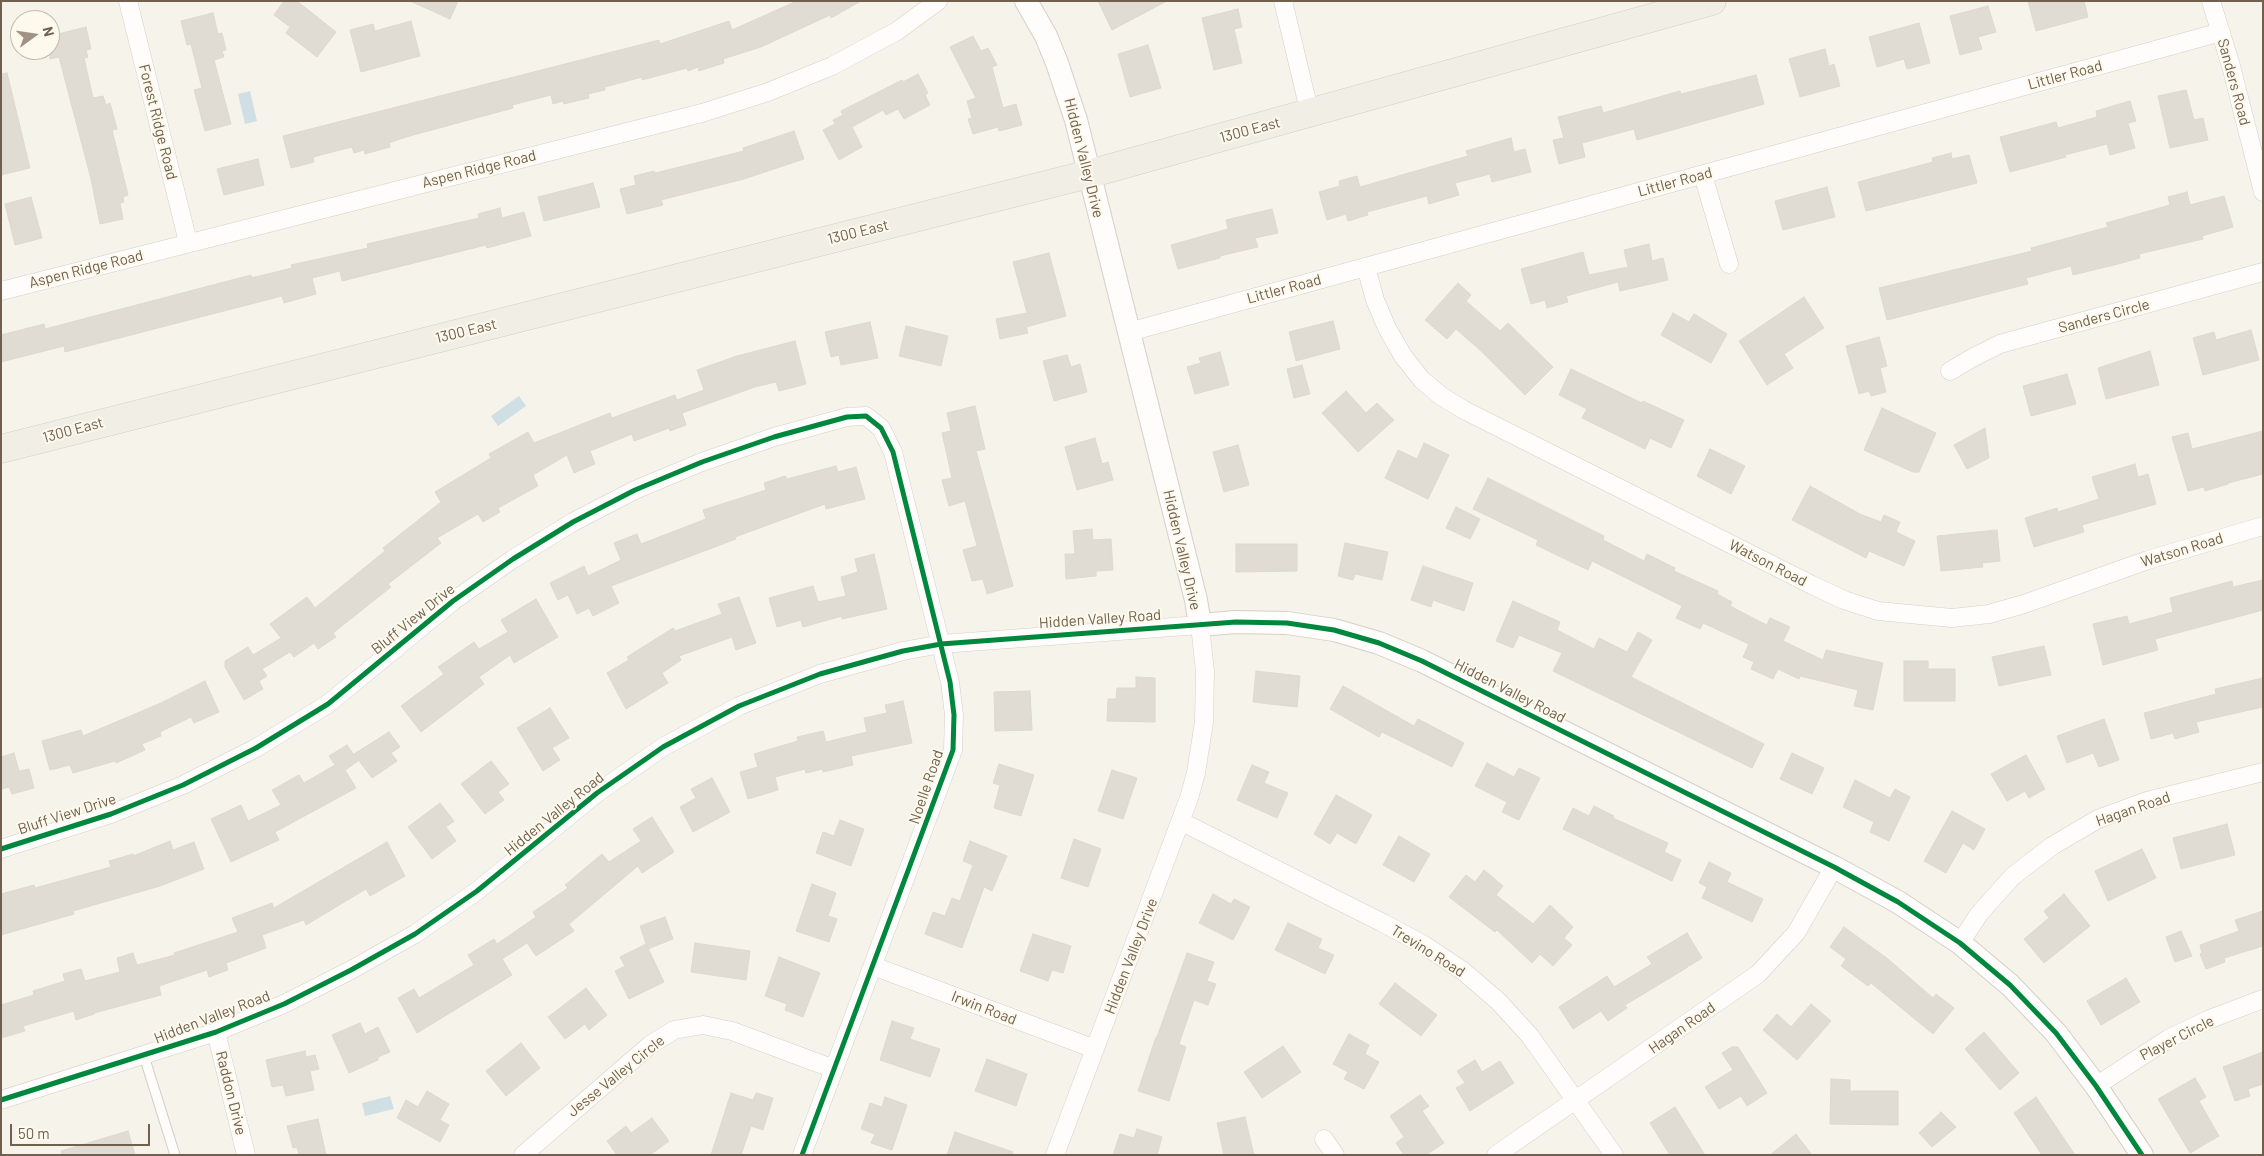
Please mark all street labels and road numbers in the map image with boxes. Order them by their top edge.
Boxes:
street label: Sanders Road [2214,37,2254,127]
street label: Littler Road [2026,56,2104,94]
street label: Forest Ridge Road [135,62,181,182]
street label: Hidden Valley Drive [1060,96,1108,220]
street label: 1300 East [1218,113,1282,147]
street label: Aspen Ridge Road [420,146,538,192]
street label: Littler Road [1636,163,1714,201]
street label: 1300 East [826,216,890,248]
street label: Aspen Ridge Road [27,246,145,292]
street label: Littler Road [1245,270,1323,308]
street label: Sanders Circle [2056,295,2152,337]
street label: 1300 East [434,315,498,347]
street label: 1300 East [41,413,105,447]
street label: Hidden Valley Drive [1159,488,1205,612]
street label: Watson Road [2139,529,2225,571]
street label: Watson Road [1726,536,1810,590]
street label: Bluff View Drive [368,580,458,658]
street label: Hidden Valley Road [1038,606,1162,632]
street label: Hidden Valley Road [1451,655,1569,727]
street label: Noelle Road [905,747,947,827]
street label: Hidden Valley Road [501,768,607,860]
street label: Hagan Road [2093,788,2173,830]
street label: Bluff View Drive [16,790,118,838]
street label: Hidden Valley Drive [1101,895,1161,1017]
street label: Trevino Road [1388,921,1468,981]
street label: Hidden Valley Road [152,987,272,1047]
street label: Irwin Road [949,987,1019,1029]
street label: Hagan Road [1645,998,1719,1058]
street label: Player Circle [2137,1012,2217,1064]
street label: Jesse Valley Circle [564,1031,668,1121]
street label: Raddon Drive [212,1049,250,1137]

